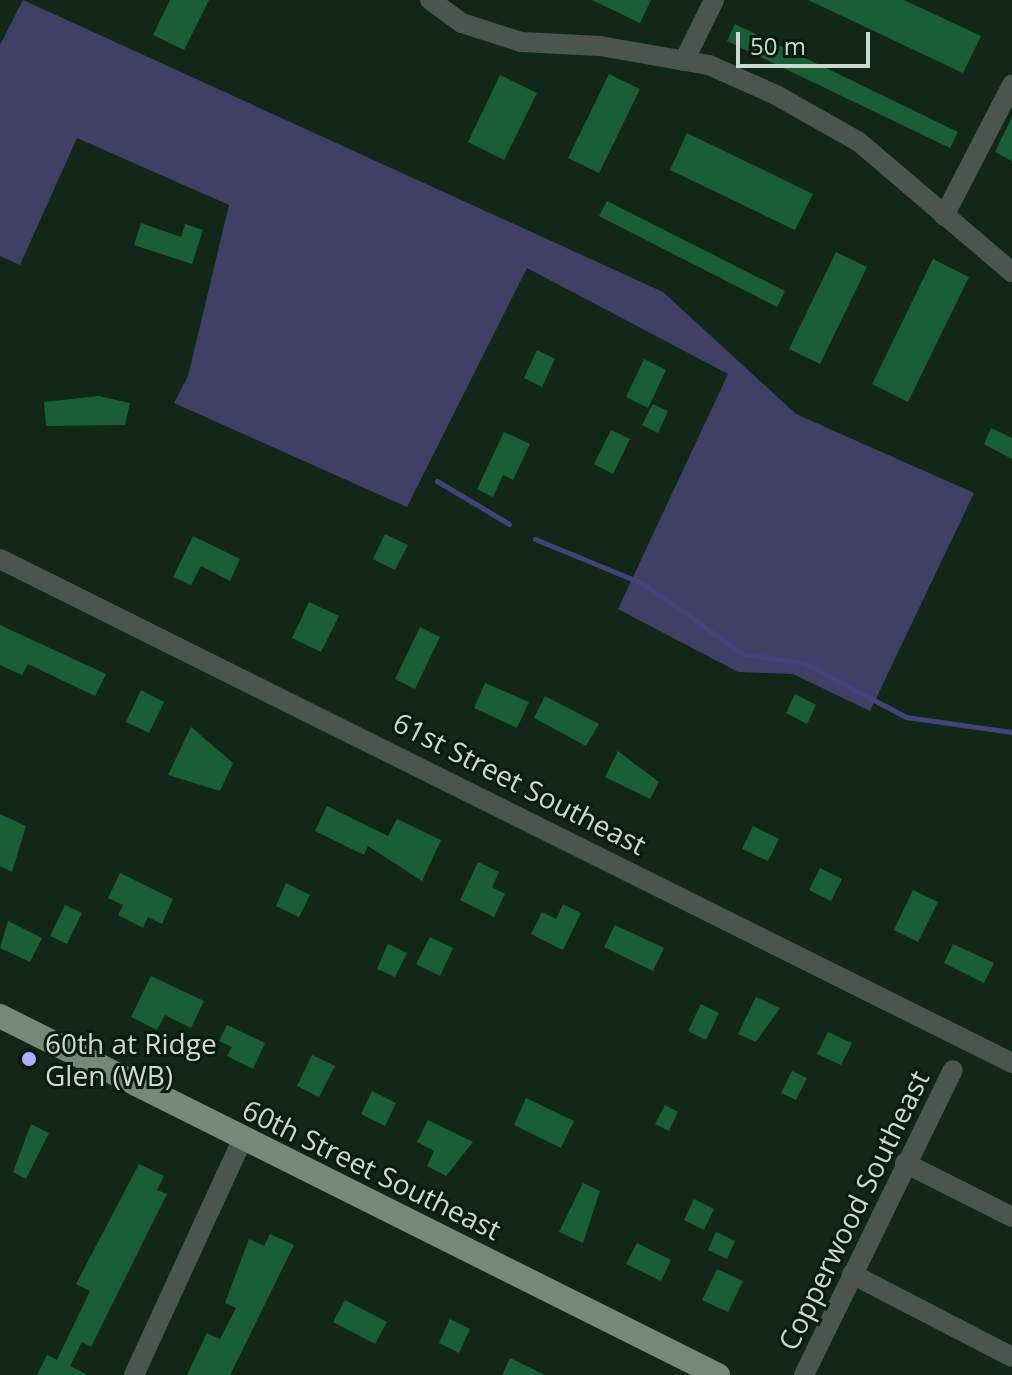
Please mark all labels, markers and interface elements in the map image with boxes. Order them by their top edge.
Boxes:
scale bar [740,16,874,66]
text: 50 m [750,29,806,62]
street label: 61st Street Southeast [388,705,652,861]
place label: 60th at Ridge Glen (WB) [45,1026,217,1092]
marker: 60th at Ridge Glen (WB) [20,1050,38,1068]
street label: Copperwood Southeast [771,1065,935,1355]
street label: 60th Street Southeast [237,1092,507,1246]

